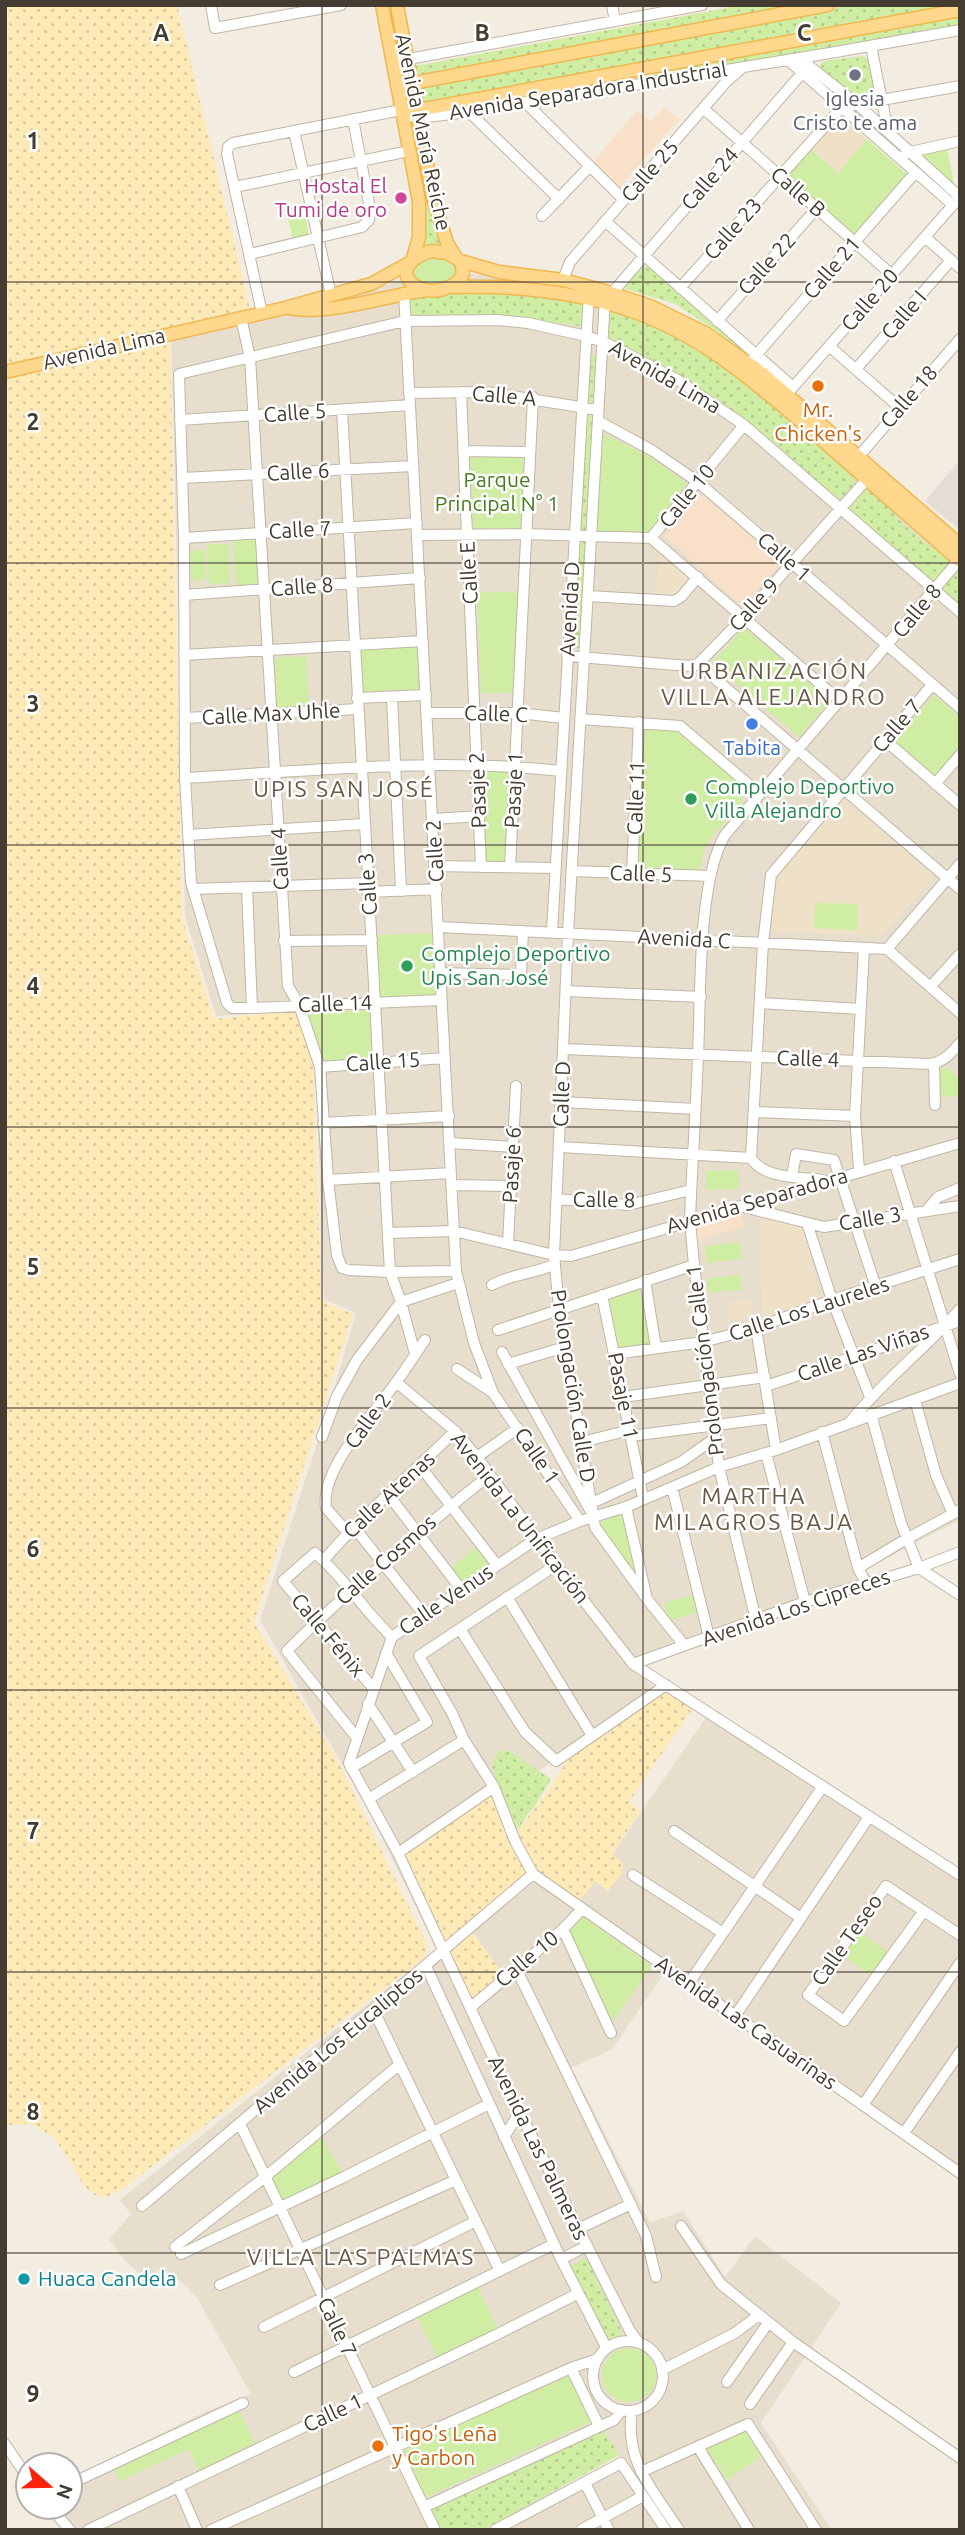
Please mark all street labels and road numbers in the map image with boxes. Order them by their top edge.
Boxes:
street label: Avenida María Reiche [391,31,457,233]
street label: Avenida Separadora Industrial [447,56,729,124]
street label: Calle 25 [616,134,683,206]
street label: Calle 24 [676,142,743,214]
street label: Calle B [766,161,831,221]
street label: Calle 23 [698,193,766,264]
street label: Calle 22 [732,228,800,299]
street label: Calle 21 [798,231,865,303]
street label: Calle 20 [836,263,903,335]
street label: Calle I [876,285,931,344]
street label: Avenida Lima [40,322,167,374]
street label: Avenida Lima [605,335,726,418]
street label: Calle 18 [875,360,942,432]
street label: Calle A [471,380,538,410]
street label: Calle 5 [263,398,327,426]
street label: Calle 6 [266,457,330,485]
street label: Calle 10 [653,459,719,532]
street label: Calle 7 [268,515,332,543]
street label: Calle 1 [753,527,816,586]
street label: Calle E [454,541,482,605]
street label: Avenida D [555,561,583,657]
street label: Calle 8 [270,572,334,600]
street label: Calle 9 [723,573,783,636]
street label: Calle 8 [887,579,946,642]
street label: Calle 7 [867,694,926,757]
street label: Calle Max Uhle [201,697,341,729]
street label: Calle C [464,700,529,726]
street label: Pasaje 2 [464,751,490,829]
street label: Pasaje 1 [499,751,527,829]
street label: Calle 11 [622,760,648,836]
street label: Calle 2 [420,819,448,883]
street label: Calle 4 [265,827,293,891]
street label: Calle 3 [353,852,381,916]
street label: Calle 5 [609,860,673,886]
street label: Avenida C [637,924,731,952]
street label: Calle 14 [297,990,373,1016]
street label: Calle 4 [776,1045,840,1071]
street label: Calle 15 [345,1046,421,1076]
street label: Calle D [548,1061,574,1127]
street label: Pasaje 6 [497,1126,525,1204]
street label: Avenida Separadora [663,1163,850,1237]
street label: Calle 8 [572,1186,636,1212]
street label: Calle 3 [837,1201,903,1235]
street label: Prolongación Calle 1 [680,1263,728,1457]
street label: Calle Los Laureles [725,1271,892,1345]
street label: Prolongación Calle D [547,1288,601,1484]
street label: Calle Las Viñas [794,1318,932,1386]
street label: Pasaje 11 [604,1350,644,1441]
street label: Calle 2 [339,1388,395,1453]
street label: Calle 1 [510,1423,565,1488]
street label: Avenida La Unificación [446,1427,595,1608]
street label: Calle Atenas [338,1446,439,1543]
street label: Calle Cosmos [330,1509,440,1609]
street label: Calle Venus [394,1559,497,1639]
street label: Avenida Los Cipreces [699,1564,893,1651]
street label: Calle Fénix [287,1588,371,1681]
street label: Calle Teseo [806,1889,887,1990]
street label: Calle 10 [490,1925,563,1991]
street label: Avenida Las Casuarinas [651,1950,842,2094]
street label: Avenida Los Eucaliptos [248,1962,427,2118]
street label: Avenida Las Palmeras [484,2052,594,2244]
street label: Calle 7 [313,2293,362,2360]
street label: Calle 1 [299,2388,366,2436]

